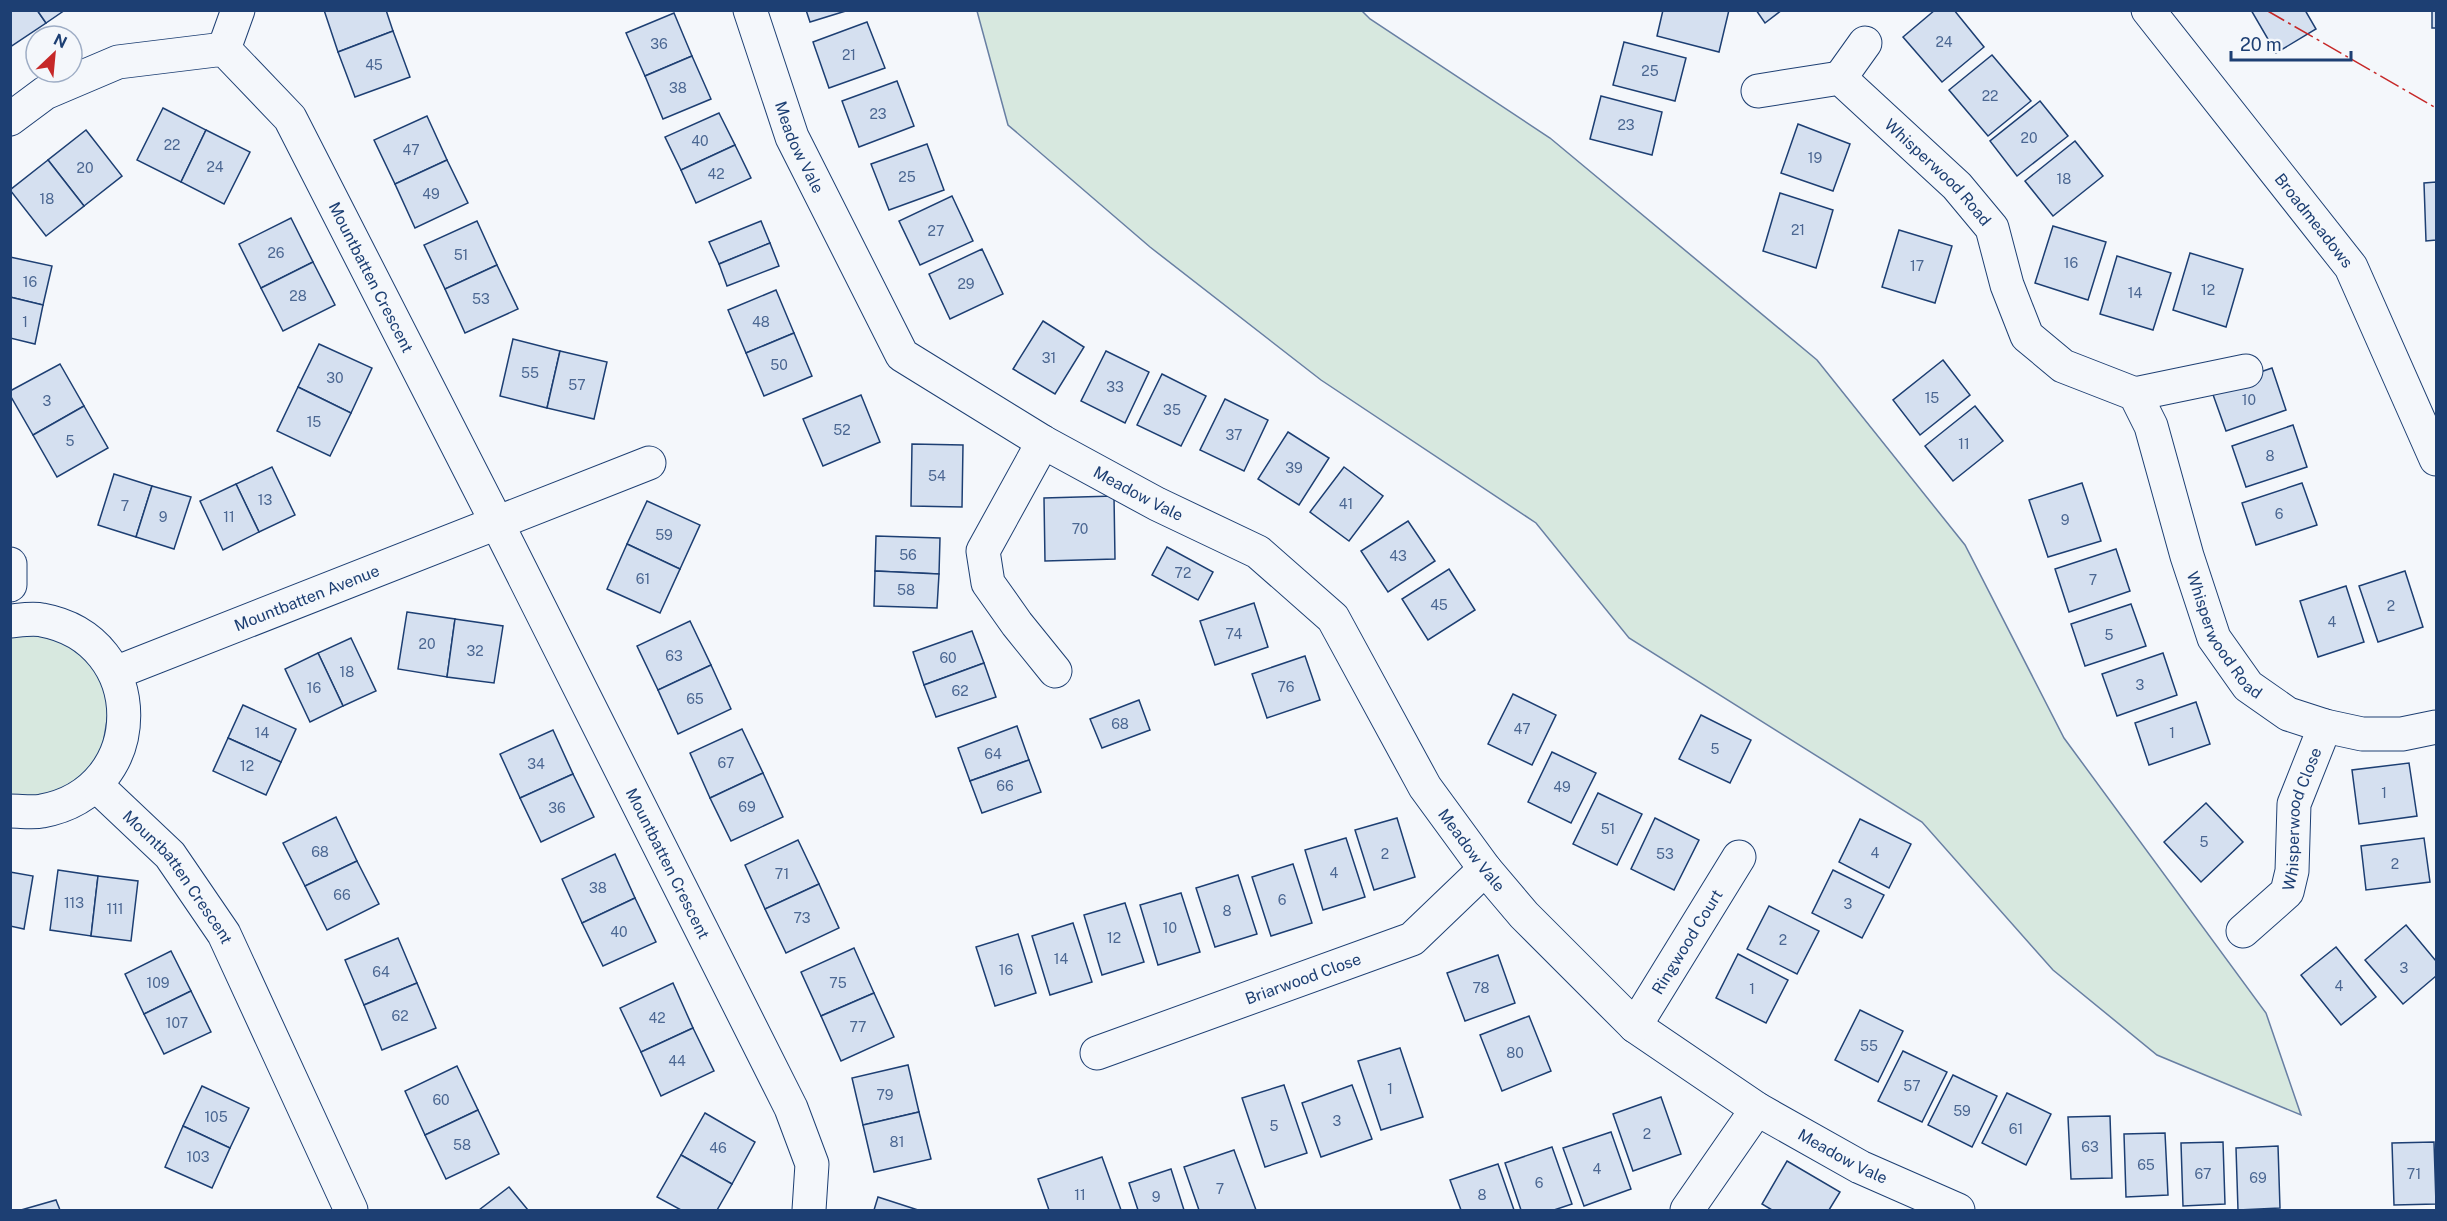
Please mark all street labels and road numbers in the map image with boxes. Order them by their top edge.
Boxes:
street label: Meadow Vale [771,99,828,197]
street label: Whisperwood Road [1880,115,1995,230]
street label: Broadmeadows [2271,170,2357,272]
street label: Mountbatten Crescent [325,199,417,356]
street label: Meadow Vale [1090,462,1186,525]
street label: Mountbatten Avenue [232,561,382,635]
street label: Whisperwood Road [2183,569,2266,703]
street label: Whisperwood Close [2279,745,2326,893]
street label: Mountbatten Crescent [622,785,713,942]
street label: Meadow Vale [1434,805,1509,895]
street label: Mountbatten Crescent [119,806,236,947]
street label: Ringwood Court [1648,886,1727,998]
street label: Briarwood Close [1243,949,1364,1009]
street label: Meadow Vale [1794,1125,1890,1188]

